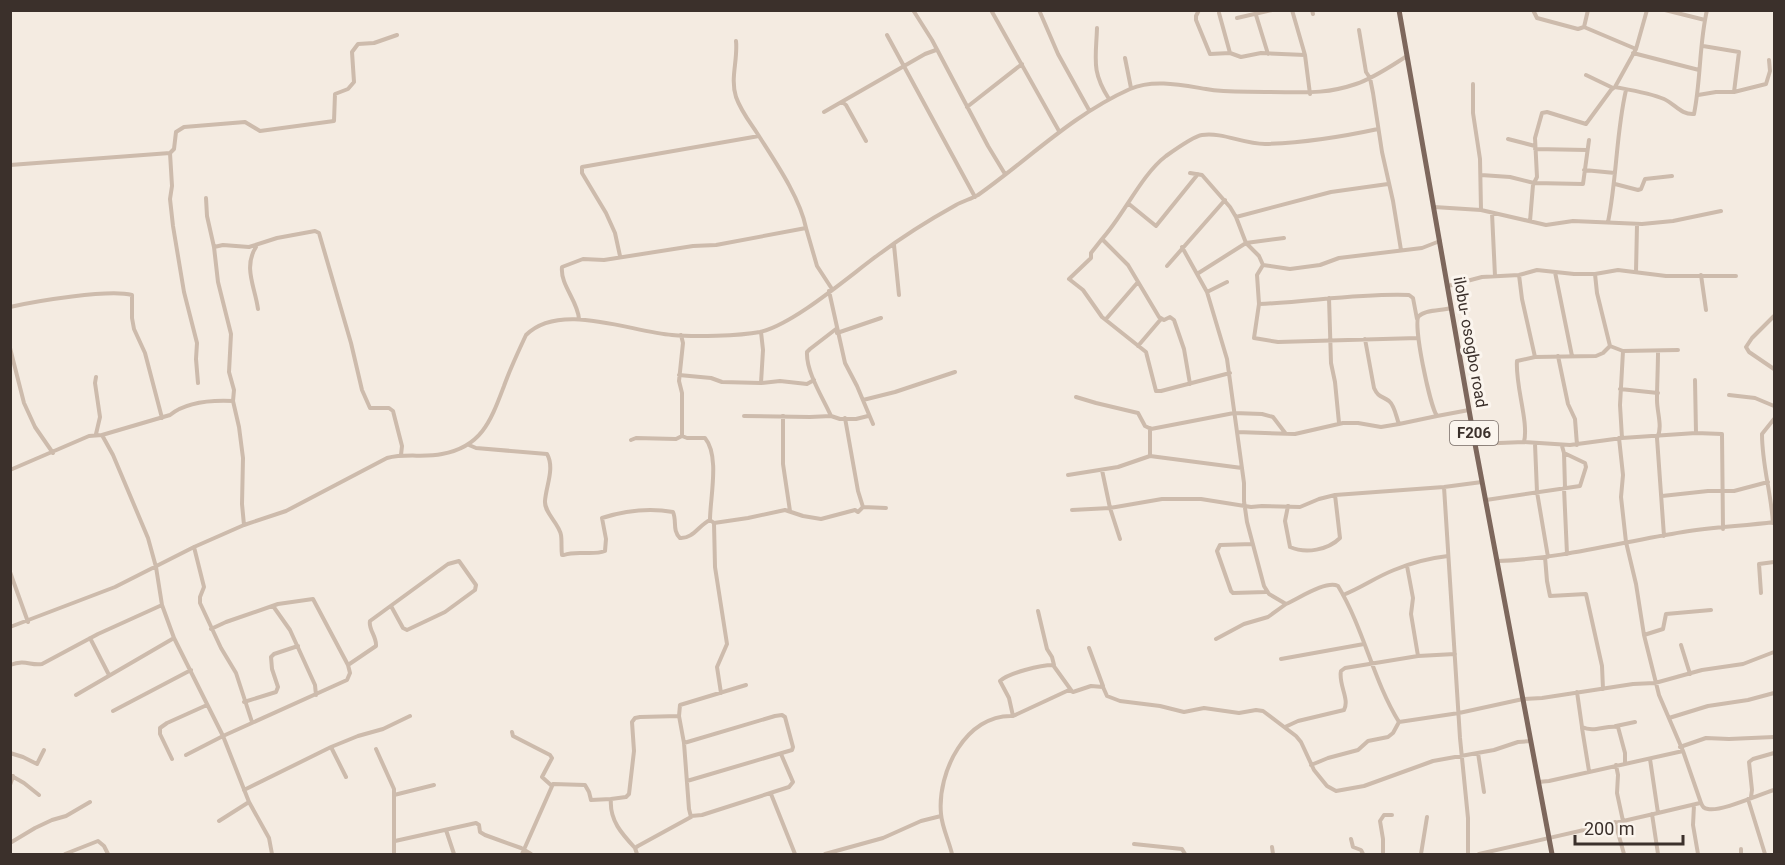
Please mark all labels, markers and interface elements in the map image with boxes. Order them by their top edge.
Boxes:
street label: ilobu- osogbo road [1450,275,1491,409]
road number: F206 [1450,421,1498,445]
scale bar [1575,808,1683,846]
text: 200 m [1584,818,1635,839]

